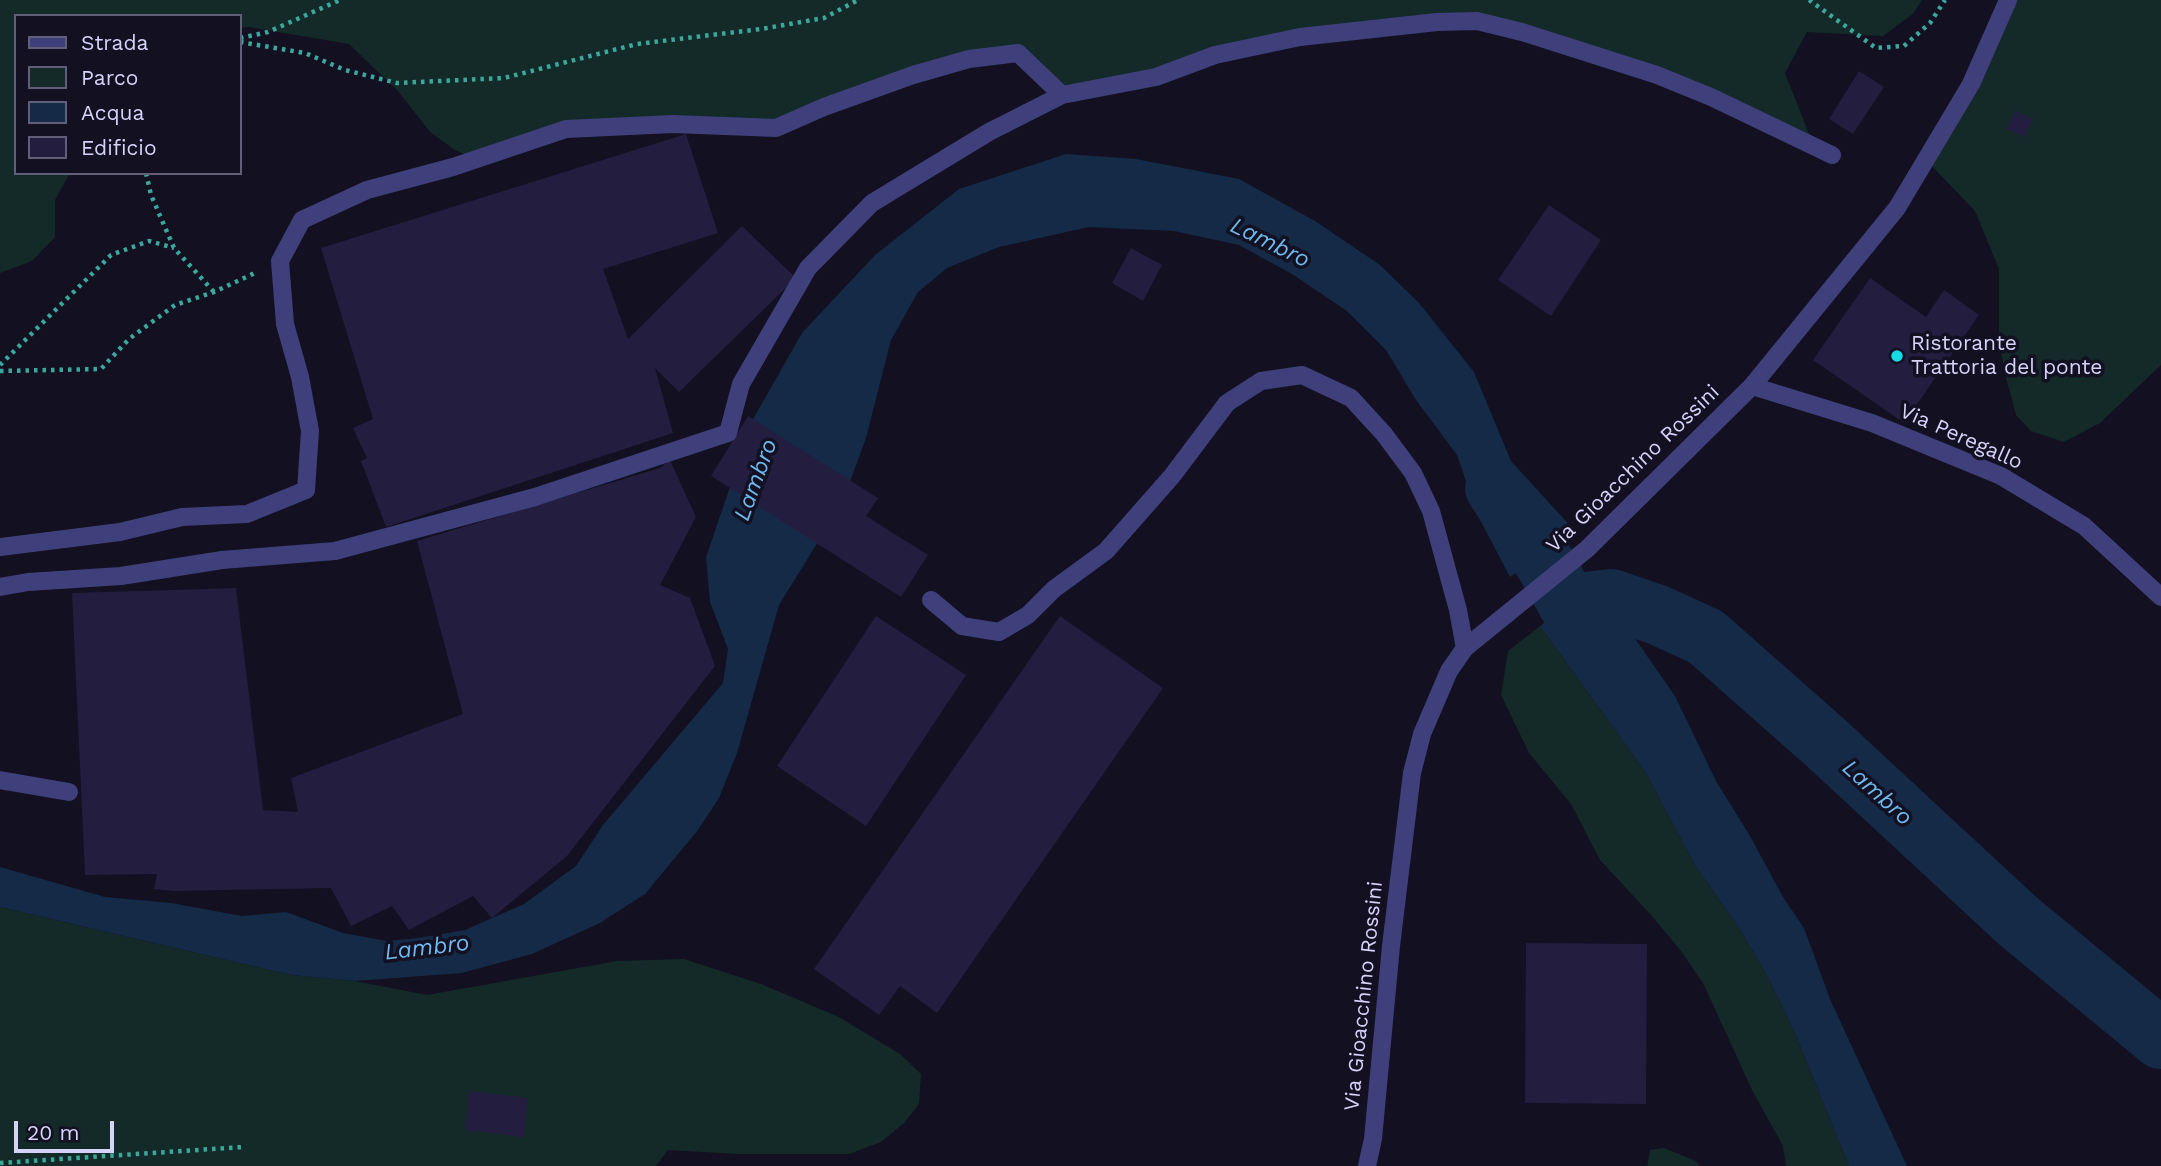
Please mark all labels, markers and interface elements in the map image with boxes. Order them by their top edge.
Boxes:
legend [14,14,242,175]
text: Strada [81,30,148,55]
text: Parco [81,65,138,90]
text: Acqua [81,100,144,125]
text: Edificio [81,135,157,160]
water label: Lambro [1226,212,1314,274]
place label: Ristorante Trattoria del ponte [1911,331,2102,381]
marker: Ristorante Trattoria del ponte [1889,348,1905,364]
street label: Via Gioacchino Rossini [1541,380,1725,558]
street label: Via Peregallo [1896,399,2026,475]
water label: Lambro [728,435,784,525]
water label: Lambro [1836,754,1918,832]
street label: Via Gioacchino Rossini [1339,880,1389,1112]
water label: Lambro [383,929,471,967]
scale bar [18,1106,117,1150]
text: 20 m [27,1120,79,1145]

